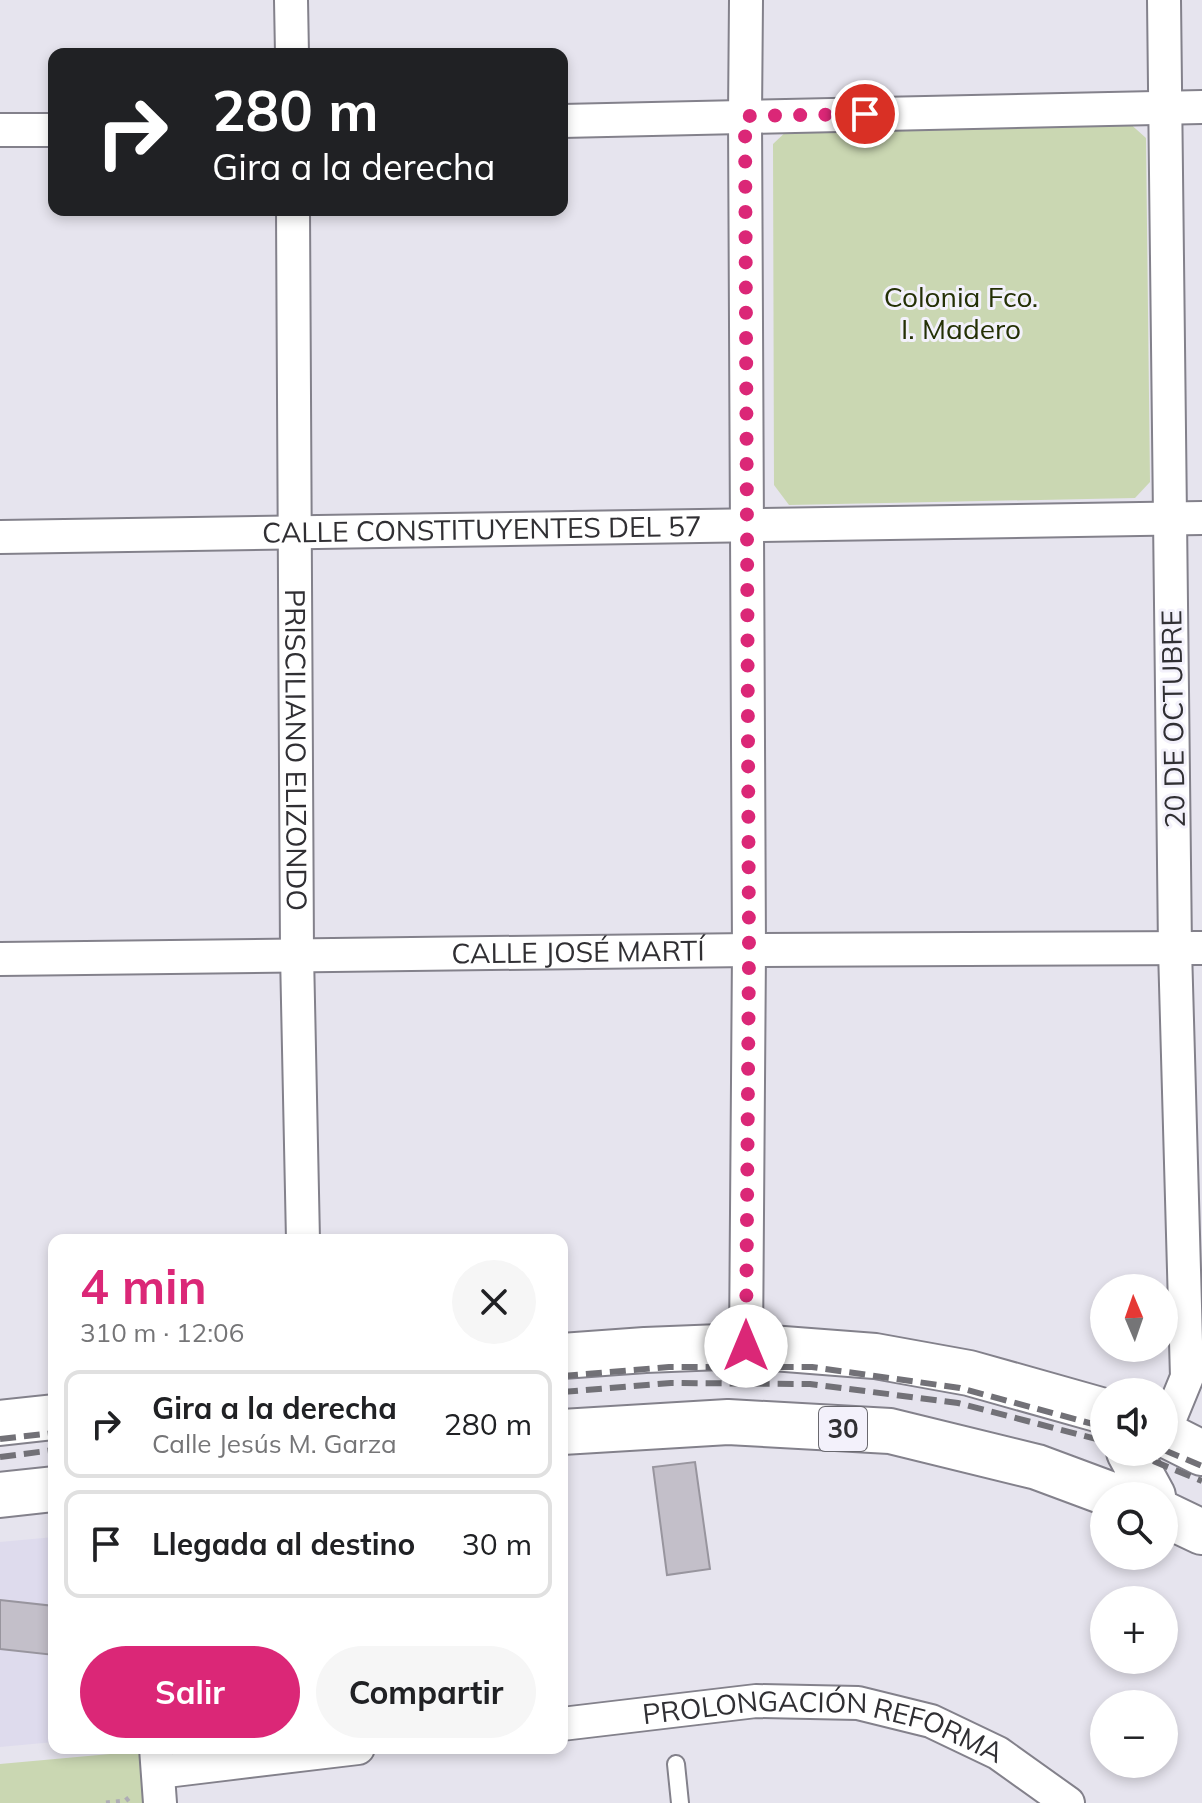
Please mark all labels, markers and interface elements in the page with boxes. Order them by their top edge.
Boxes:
text: 280 m [212,75,379,145]
icon: right [80,80,184,184]
pin [831,80,899,148]
icon: arrive [843,92,887,136]
text: Gira a la derecha [212,144,495,189]
park label: Colonia Fco. I. Madero [884,279,1038,346]
street label: CALLE CONSTITUYENTES DEL 57 [262,508,702,550]
street label: PRISCILIANO ELIZONDO [278,589,315,911]
street label: 20 DE OCTUBRE [1153,610,1192,828]
street label: CALLE JOSÉ MARTÍ [451,933,707,971]
text: 4 min [80,1256,207,1316]
button: close [452,1260,536,1344]
north arrow [1090,1274,1178,1362]
map controls [1090,1274,1178,1778]
position arrow [704,1304,788,1388]
text: 310 m · 12:06 [80,1316,244,1349]
button: sound [1090,1378,1178,1466]
text: Gira a la derecha [152,1389,397,1427]
icon: right [84,1402,128,1446]
text: 280 m [444,1405,532,1443]
road number: 30 [819,1407,867,1451]
text: Calle Jesús M. Garza [152,1427,397,1460]
button: search [1090,1482,1178,1570]
icon: arrive [84,1522,128,1566]
text: Llegada al destino [152,1525,415,1563]
text: 30 m [462,1525,532,1563]
button: + [1090,1586,1178,1674]
button: Salir [80,1646,300,1738]
button: Compartir [316,1646,536,1738]
street label: PROLONGACIÓN REFORMA [640,1683,1010,1770]
button: − [1090,1690,1178,1778]

